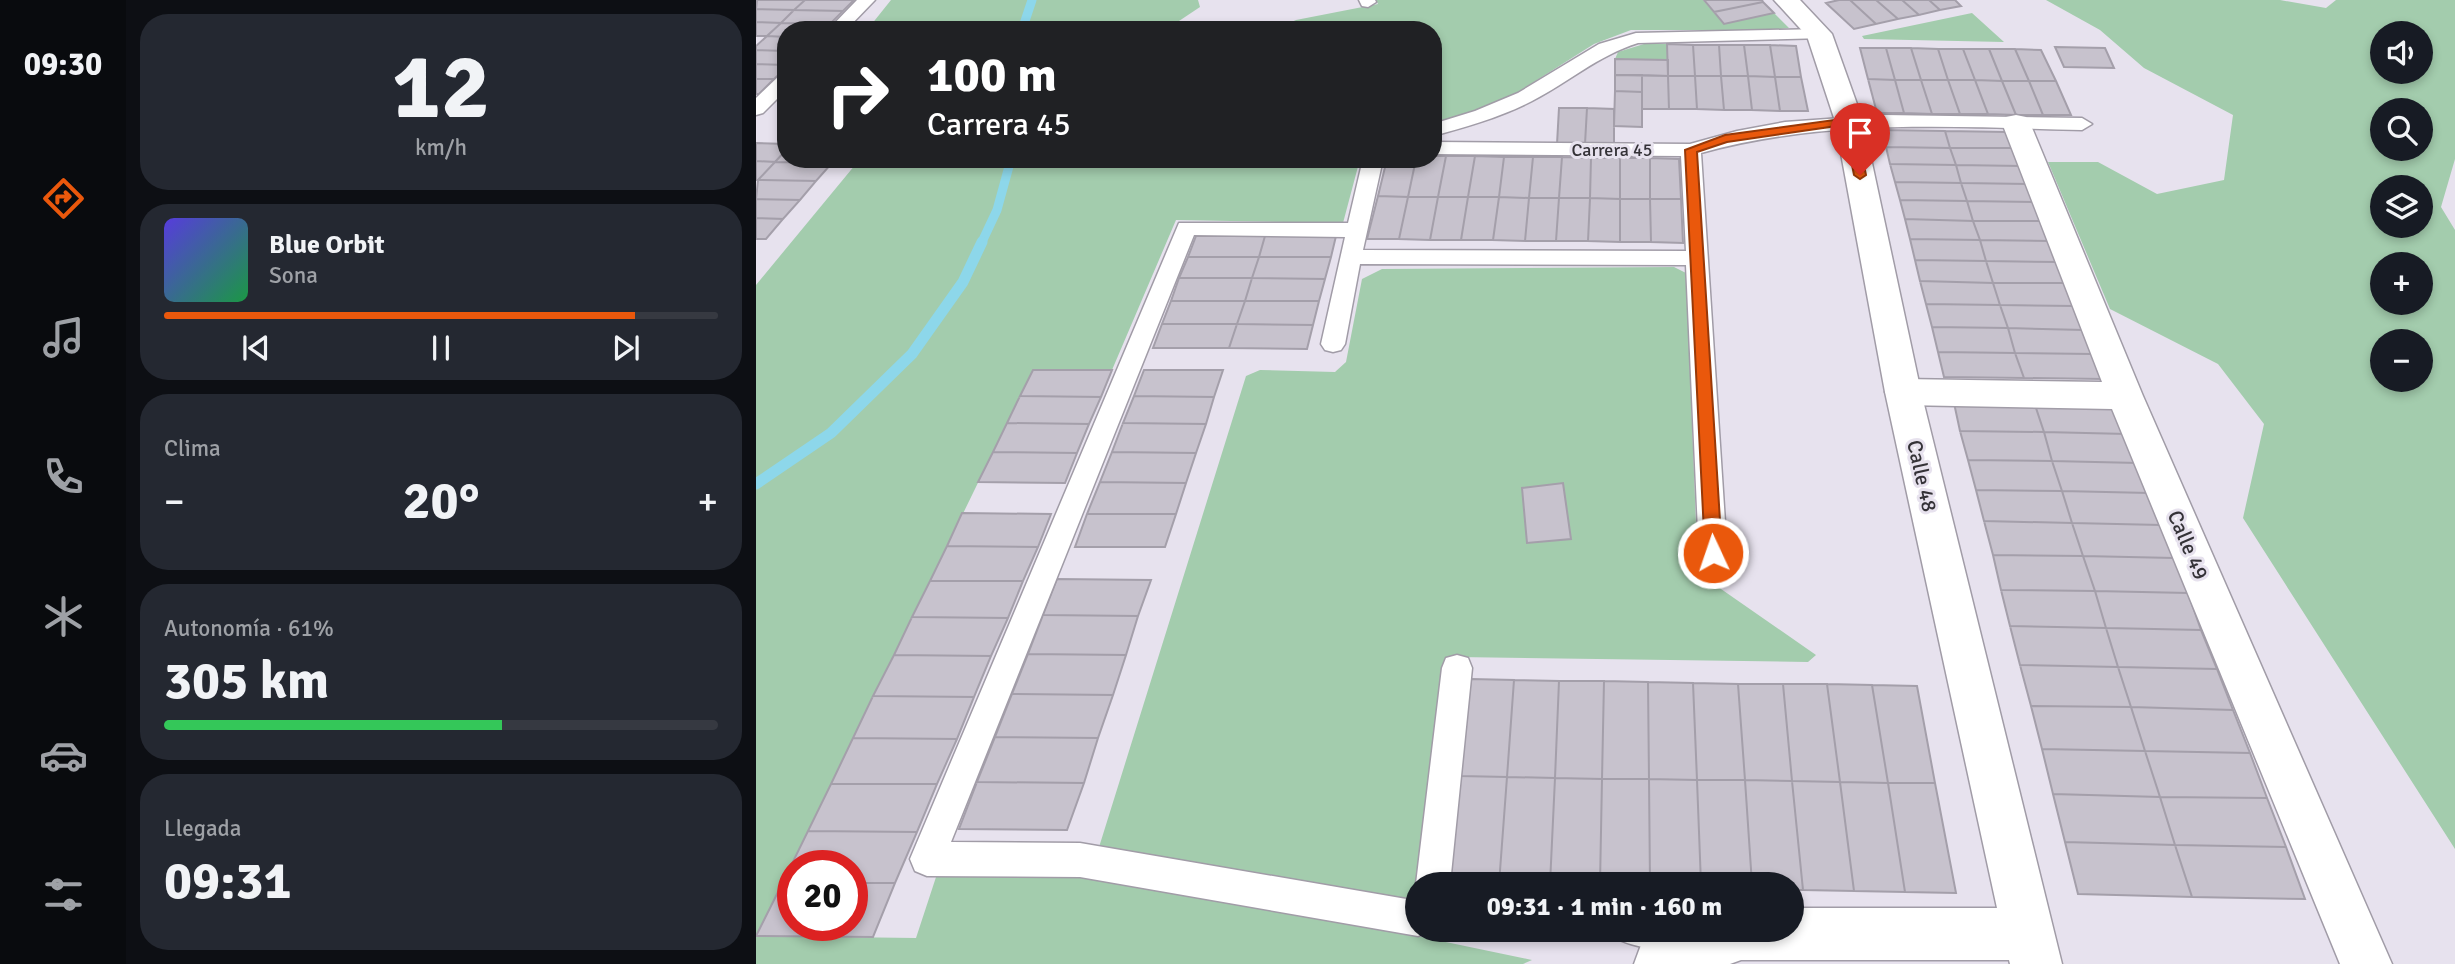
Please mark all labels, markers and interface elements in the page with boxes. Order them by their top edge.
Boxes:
map controls [2370,21,2433,392]
button: sound [2370,21,2433,84]
text: 12 [392,31,490,144]
text: 09:30 [24,45,102,84]
text: 100 m [927,45,1057,105]
icon: right [812,49,903,140]
button: search [2370,98,2433,161]
pin [1830,103,1890,175]
text: Carrera 45 [927,105,1071,144]
icon: arrive [1841,114,1879,152]
text: km/h [415,133,467,162]
street label: Carrera 45 [1572,139,1652,161]
icon: directions [39,174,88,223]
button: layers [2370,175,2433,238]
text: Blue Orbit [269,229,385,261]
button: + [2370,252,2433,315]
text: Sona [269,261,318,290]
icon: music [39,313,88,362]
icon: previous [237,329,275,367]
icon: pause [422,329,460,367]
icon: next [607,329,645,367]
button: − [2370,329,2433,392]
text: Clima [164,434,221,463]
street label: Calle 48 [1901,438,1943,514]
icon: phone [39,452,88,501]
text: 20° [403,469,479,533]
text: − [164,478,185,525]
text: + [697,478,718,525]
street label: Calle 49 [2162,506,2214,584]
position arrow [1676,516,1750,590]
icon: climate [39,592,88,641]
text: Autonomía · 61% [164,614,334,643]
text: 305 km [164,649,329,713]
icon: car [39,731,88,780]
text: Llegada [164,814,241,843]
text: 09:31 [164,849,292,913]
speed limit sign: 20 [777,850,868,941]
icon: filters [39,870,88,919]
text: 09:31 · 1 min · 160 m [1487,891,1722,923]

